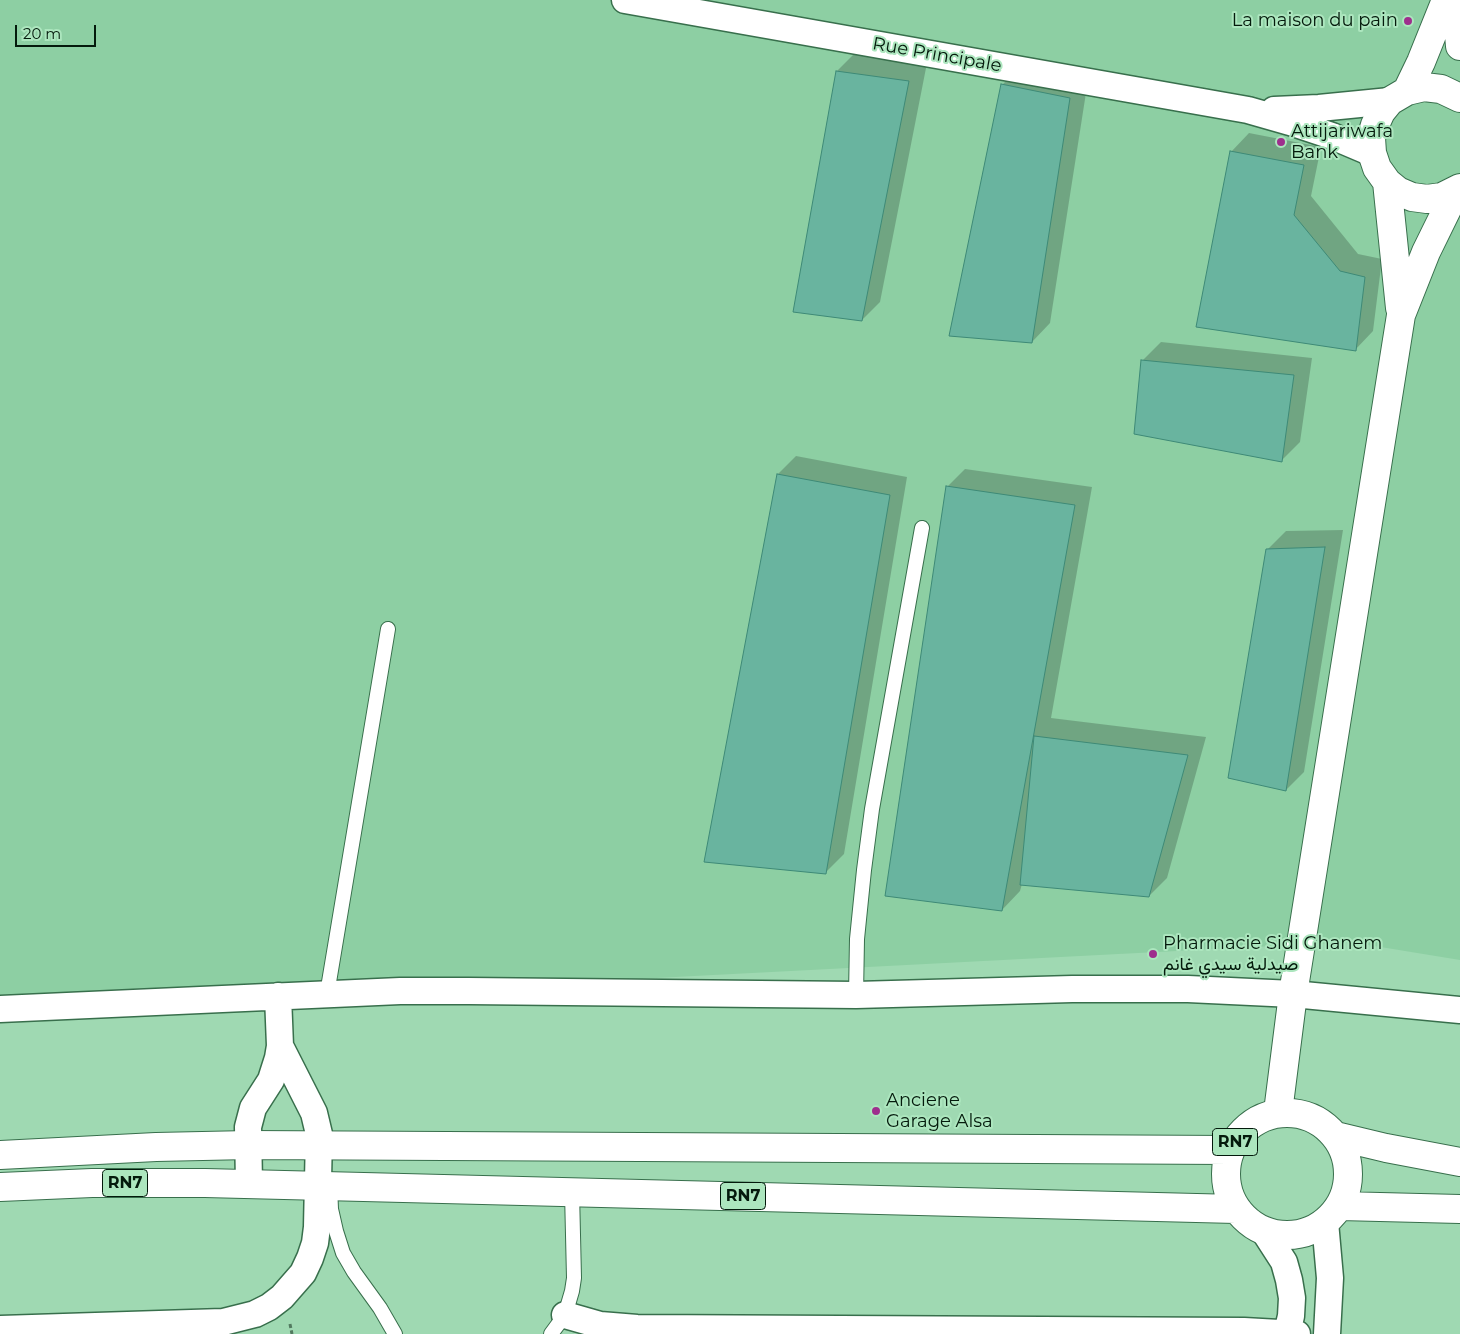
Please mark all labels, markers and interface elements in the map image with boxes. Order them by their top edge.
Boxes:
place label: La maison du pain [1232,10,1398,32]
scale bar [18,15,99,47]
marker: La maison du pain [1402,15,1414,27]
text: 20 m [23,24,61,43]
street label: Rue Principale [871,33,1003,77]
place label: Attijariwafa Bank [1291,121,1393,163]
marker: Attijariwafa Bank [1275,136,1287,148]
place label: Pharmacie Sidi Ghanem صيدلية سيدي غانم [1163,933,1382,976]
marker: Pharmacie Sidi Ghanem صيدلية سيدي غانم [1147,948,1159,960]
place label: Anciene Garage Alsa [886,1090,993,1132]
marker: Anciene Garage Alsa [870,1105,882,1117]
road number: RN7 [1212,1128,1258,1156]
road number: RN7 [102,1170,148,1196]
road number: RN7 [720,1182,766,1210]

